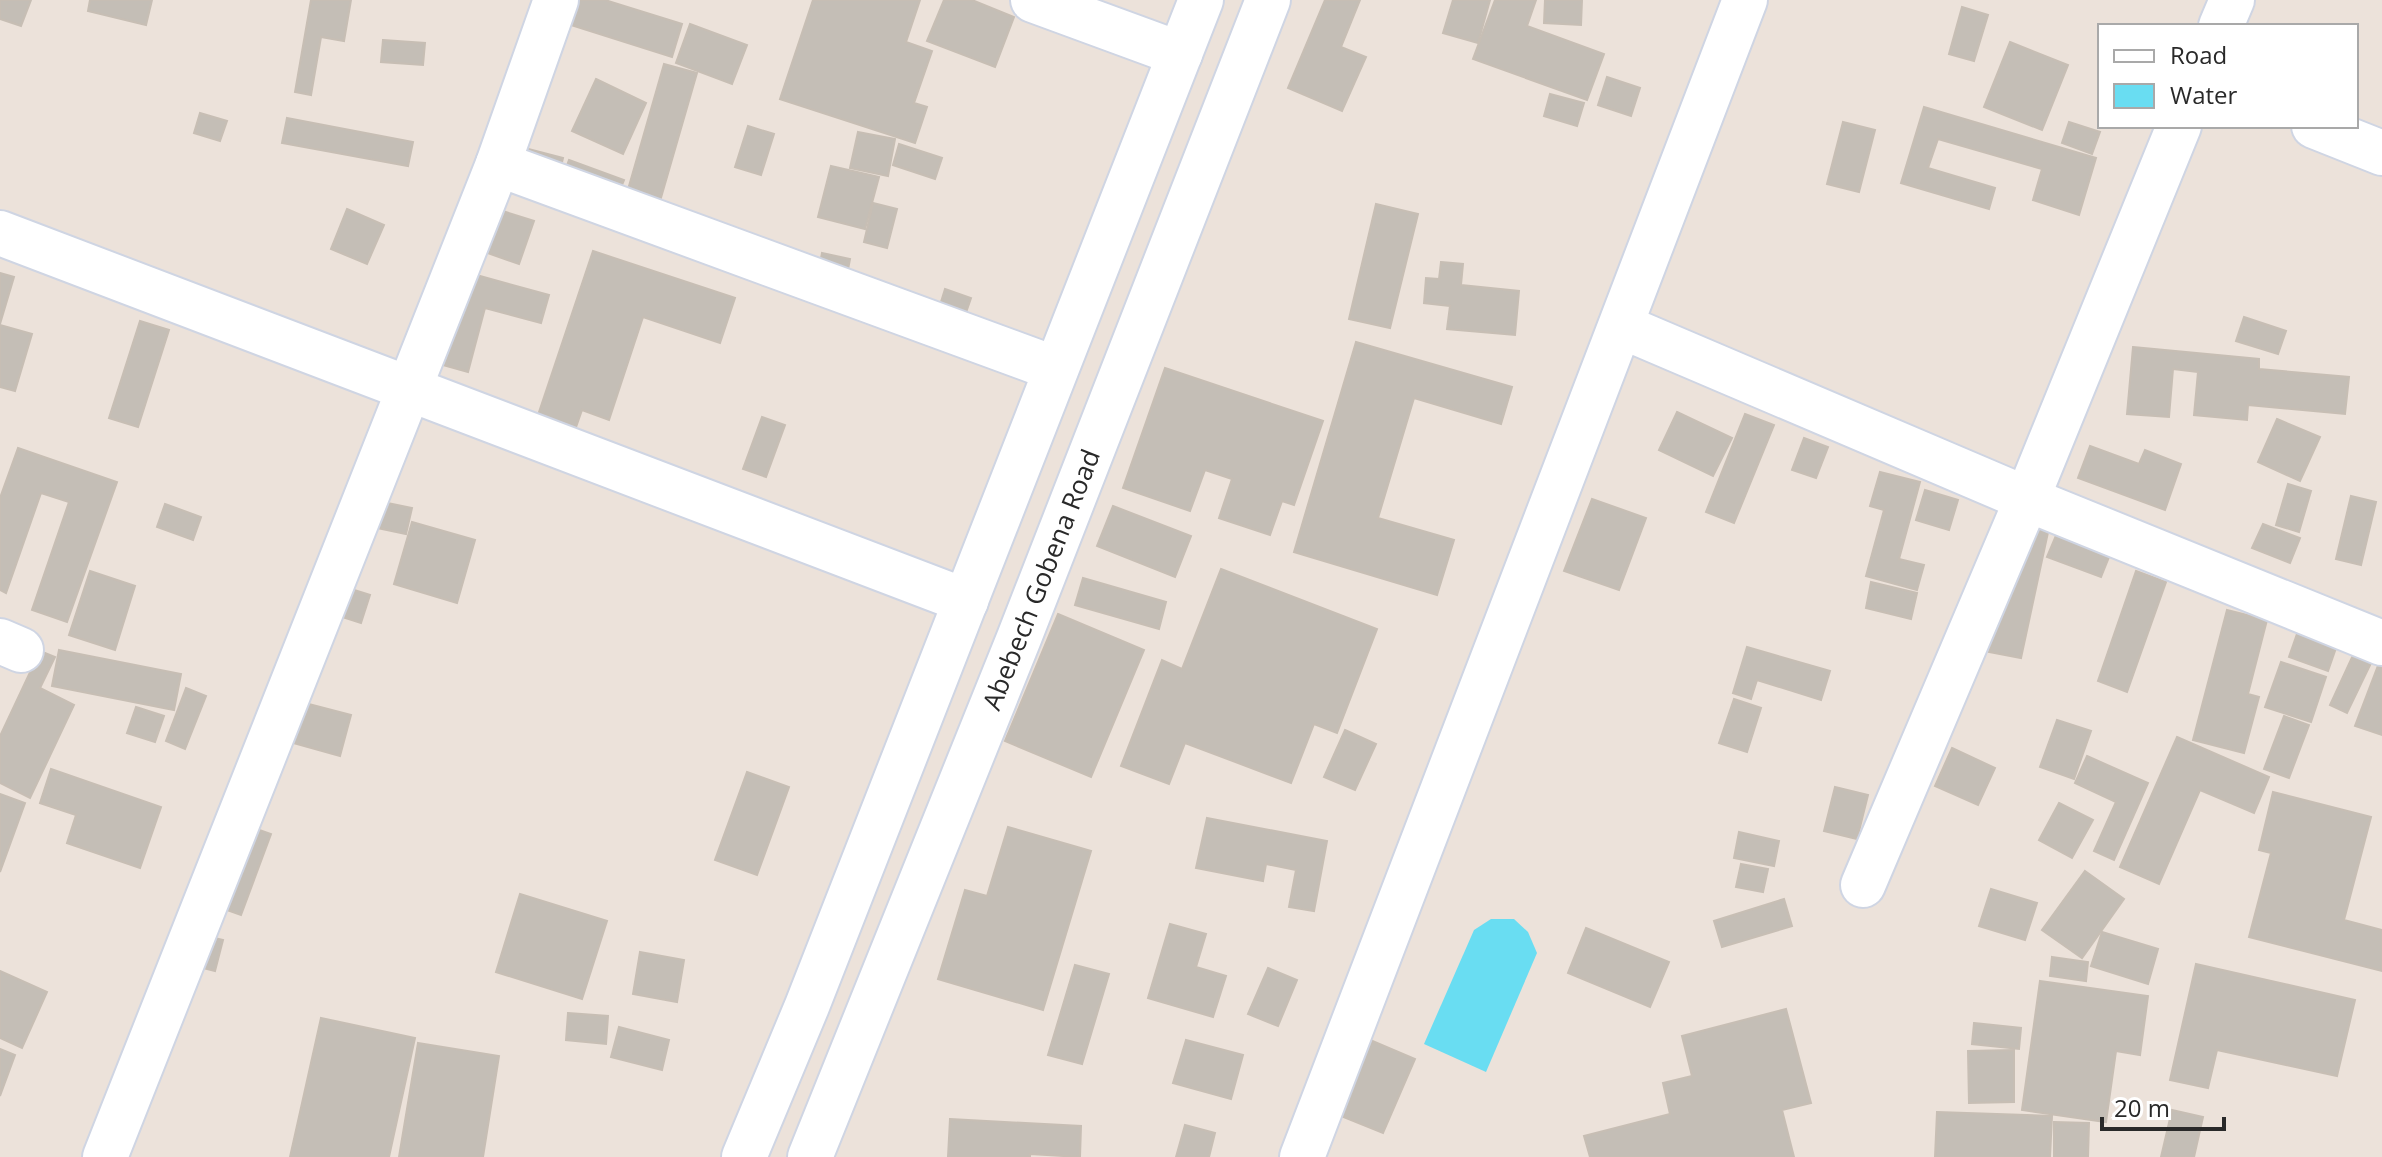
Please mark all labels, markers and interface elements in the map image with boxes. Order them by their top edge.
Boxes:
legend [2098,24,2358,128]
text: Road [2170,38,2227,71]
text: Water [2170,78,2238,111]
street label: Abebech Gobena Road [973,444,1108,715]
scale bar [2102,1081,2224,1131]
text: 20 m [2114,1091,2170,1124]

